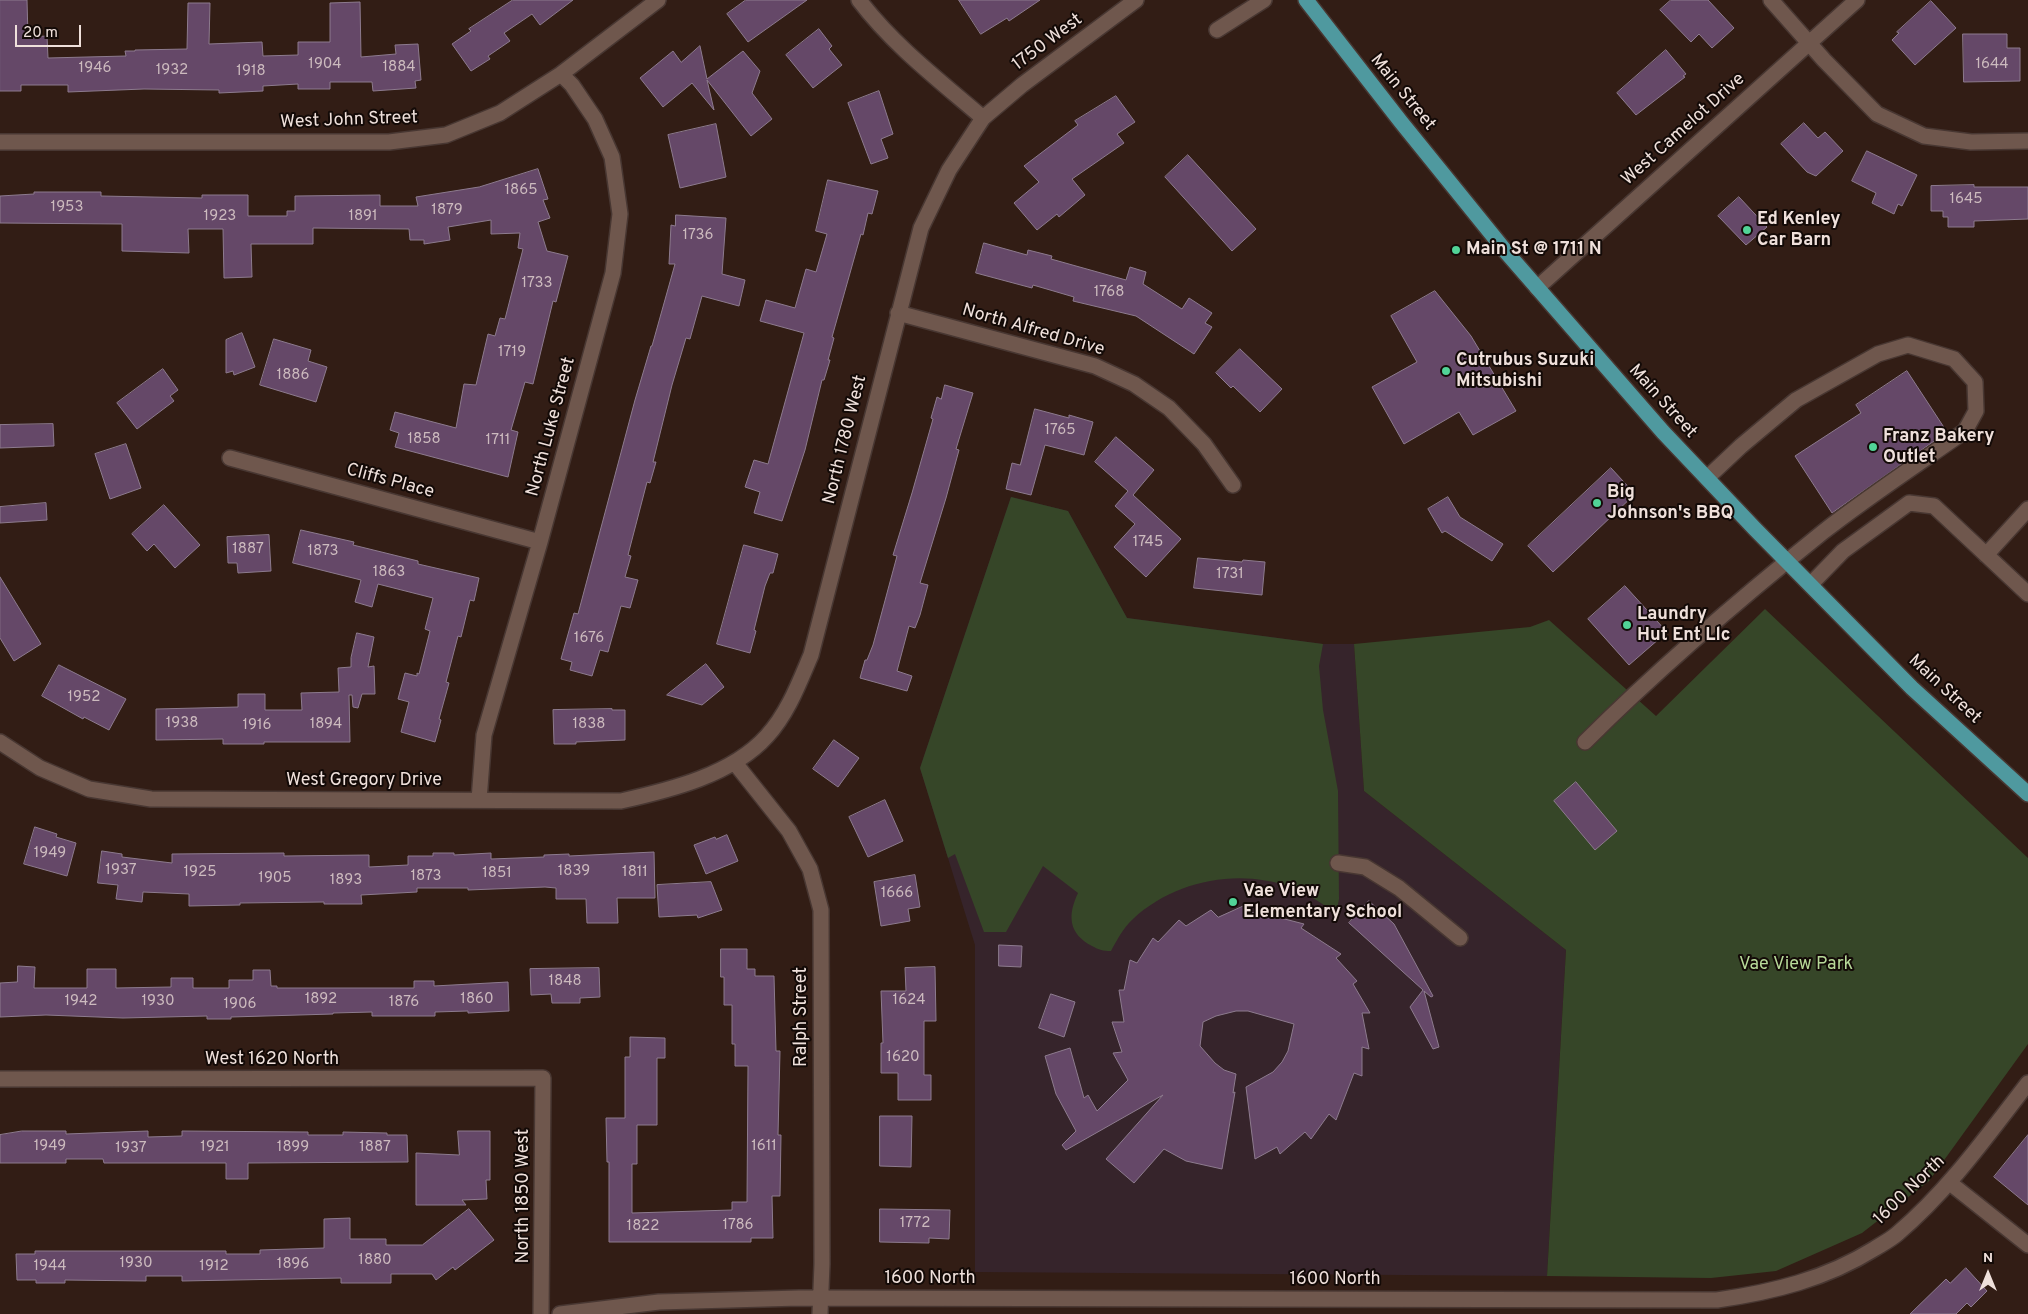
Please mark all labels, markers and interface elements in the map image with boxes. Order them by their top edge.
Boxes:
street label: 1750 West [1009,10,1087,76]
scale bar [18,15,84,47]
text: 20 m [23,24,58,43]
street label: Main Street [1365,50,1439,136]
house number: 1904 [308,56,342,74]
house number: 1644 [1975,56,2009,74]
house number: 1884 [382,59,416,77]
house number: 1946 [79,60,111,78]
house number: 1932 [156,62,188,80]
house number: 1918 [236,63,266,81]
street label: West Camelot Drive [1618,69,1750,191]
street label: West John Street [280,108,418,134]
house number: 1865 [504,182,538,200]
house number: 1645 [1949,191,1983,209]
house number: 1953 [51,199,83,217]
house number: 1879 [431,202,463,220]
house number: 1923 [204,208,236,226]
house number: 1891 [348,208,378,226]
place label: Ed Kenley Car Barn [1757,209,1840,252]
marker: Ed Kenley Car Barn [1741,224,1753,236]
house number: 1736 [682,227,714,245]
place label: Main St @ 1711 N [1466,239,1602,261]
marker: Main St @ 1711 N [1450,244,1462,256]
house number: 1733 [521,275,553,293]
house number: 1768 [1094,284,1124,302]
street label: North Alfred Drive [959,300,1107,362]
house number: 1719 [498,344,526,362]
place label: Cutrubus Suzuki Mitsubishi [1456,350,1594,392]
street label: North Luke Street [523,355,581,499]
street label: Main Street [1623,361,1701,443]
marker: Cutrubus Suzuki Mitsubishi [1440,365,1452,377]
house number: 1886 [277,367,309,385]
street label: North 1780 West [820,373,872,507]
house number: 1765 [1045,422,1075,440]
place label: Franz Bakery Outlet [1883,426,1994,468]
house number: 1858 [407,431,441,449]
house number: 1711 [486,432,510,450]
marker: Franz Bakery Outlet [1867,441,1879,453]
street label: Cliffs Place [344,460,436,504]
place label: Big Johnson's BBQ [1607,482,1733,524]
marker: Big Johnson's BBQ [1591,497,1603,509]
house number: 1745 [1133,534,1163,552]
house number: 1887 [232,541,264,559]
house number: 1873 [307,543,339,561]
house number: 1863 [373,564,405,582]
house number: 1731 [1216,566,1244,584]
place label: Laundry Hut Ent Llc [1637,604,1730,646]
marker: Laundry Hut Ent Llc [1621,619,1633,631]
house number: 1676 [574,630,604,648]
street label: Main Street [1903,651,1985,729]
house number: 1952 [68,689,100,707]
house number: 1938 [166,715,198,733]
house number: 1894 [310,716,342,734]
house number: 1838 [573,716,605,734]
house number: 1916 [242,717,272,735]
street label: West Gregory Drive [286,770,442,792]
house number: 1949 [34,845,66,863]
house number: 1937 [105,862,137,880]
house number: 1839 [558,863,590,881]
house number: 1925 [183,864,217,882]
house number: 1811 [622,864,648,882]
house number: 1851 [482,865,512,883]
house number: 1873 [410,868,442,886]
house number: 1905 [258,870,292,888]
house number: 1893 [330,872,362,890]
place label: Vae View Elementary School [1243,881,1402,924]
house number: 1666 [881,885,913,903]
marker: Vae View Elementary School [1227,896,1239,908]
park label: Vae View Park [1739,954,1853,976]
street label: Ralph Street [791,967,813,1067]
house number: 1848 [548,973,582,991]
house number: 1892 [305,991,337,1009]
house number: 1860 [460,991,494,1009]
house number: 1624 [893,992,925,1010]
house number: 1942 [64,993,98,1011]
house number: 1930 [141,993,175,1011]
house number: 1876 [389,994,419,1012]
house number: 1906 [223,996,257,1014]
street label: West 1620 North [205,1049,339,1071]
house number: 1620 [886,1049,920,1067]
street label: North 1850 West [513,1129,535,1263]
house number: 1949 [34,1138,66,1156]
house number: 1611 [751,1138,777,1156]
house number: 1921 [200,1139,230,1157]
house number: 1899 [277,1139,309,1157]
house number: 1887 [359,1139,391,1157]
house number: 1937 [115,1140,147,1158]
street label: 1600 North [1870,1152,1950,1230]
house number: 1772 [900,1215,930,1233]
house number: 1786 [722,1217,754,1235]
house number: 1822 [627,1218,659,1236]
north arrow [1963,1249,2013,1299]
text: N [1983,1250,1993,1267]
house number: 1880 [358,1252,392,1270]
house number: 1930 [119,1255,153,1273]
house number: 1896 [277,1256,309,1274]
house number: 1944 [33,1258,67,1276]
house number: 1912 [199,1258,229,1276]
street label: 1600 North [884,1268,976,1290]
street label: 1600 North [1289,1269,1381,1291]

